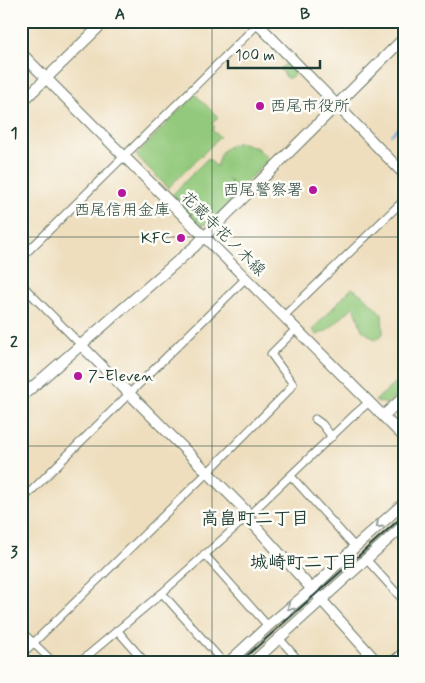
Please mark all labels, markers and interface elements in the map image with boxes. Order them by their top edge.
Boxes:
text: A [115,4,125,25]
text: B [300,4,310,25]
scale bar [228,38,320,70]
text: 100 m [235,46,275,66]
place label: 西尾市役所 [270,96,350,117]
marker: 西尾市役所 [254,100,266,112]
text: 1 [10,123,18,144]
place label: 西尾警察署 [223,180,303,201]
marker: 西尾警察署 [307,184,319,196]
marker: 西尾信用金庫 [116,187,128,199]
street label: 花蔵寺花ノ木線 [176,187,270,281]
place label: 西尾信用金庫 [74,200,170,221]
place label: KFC [141,228,171,249]
marker: KFC [175,232,187,244]
text: 2 [10,332,18,353]
place label: 7-Eleven [88,366,154,387]
marker: 7-Eleven [72,370,84,382]
district label: 高畠町二丁目 [201,507,309,531]
one-way arrow [376,519,385,528]
text: 3 [10,542,18,563]
district label: 城崎町二丁目 [250,551,358,575]
one-way arrow [287,602,296,610]

